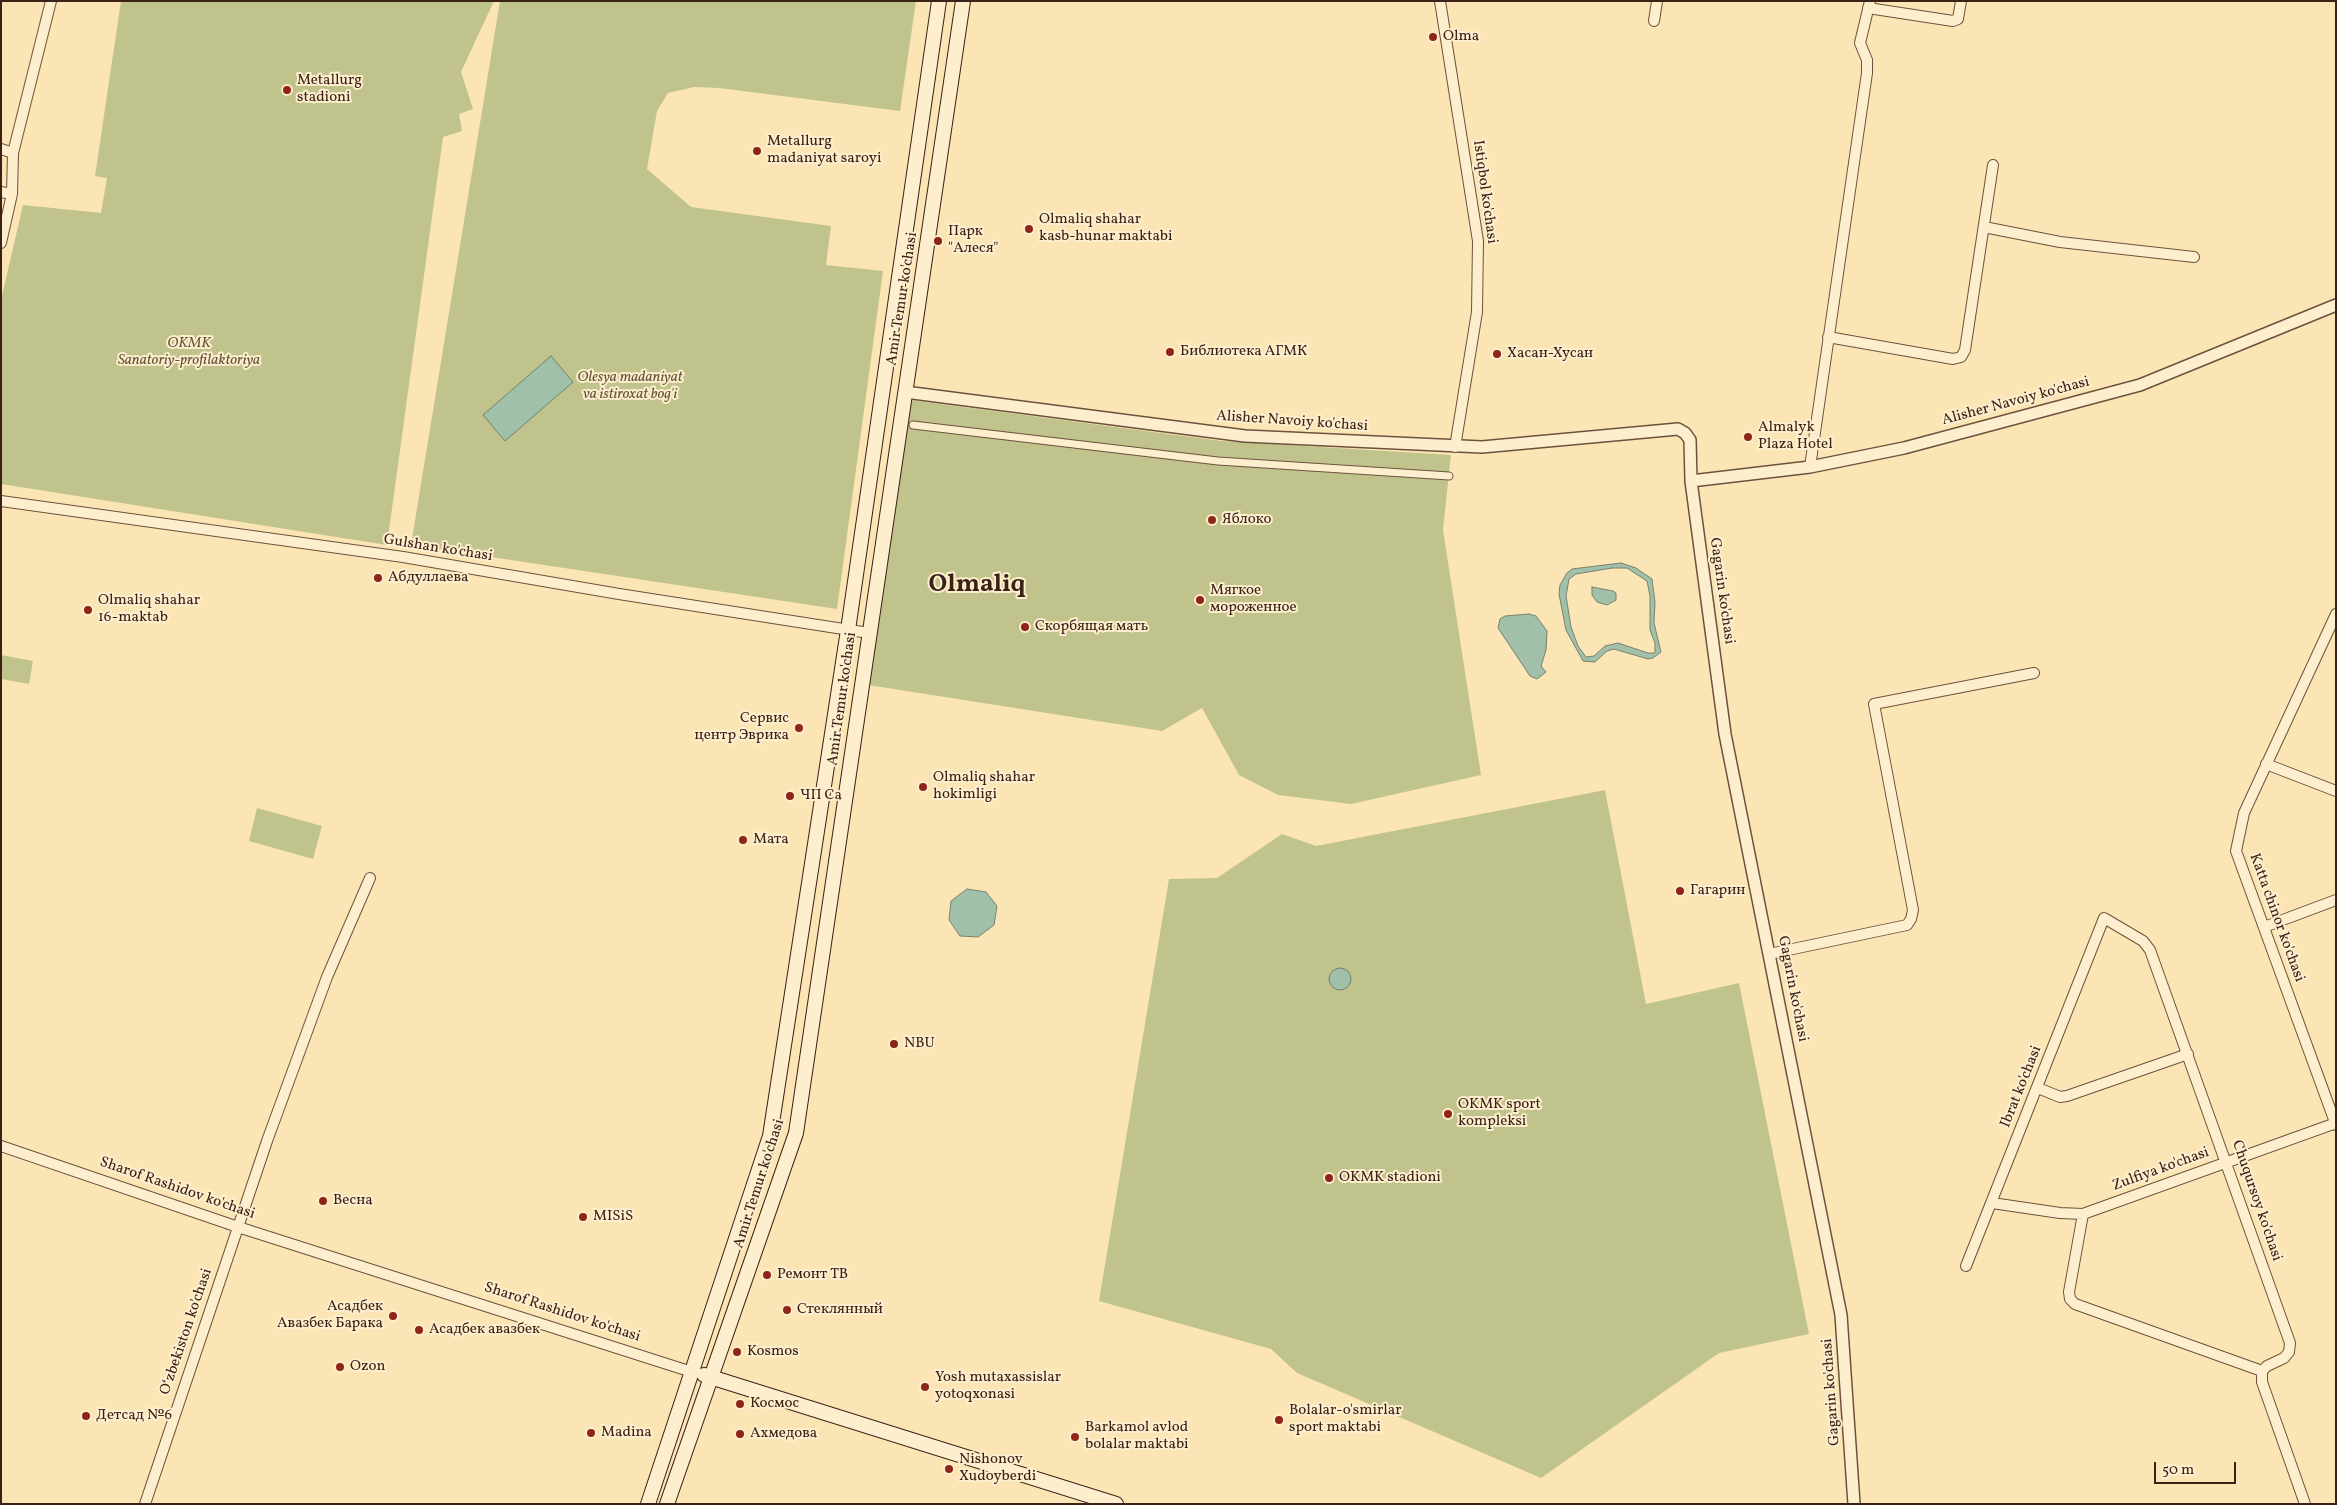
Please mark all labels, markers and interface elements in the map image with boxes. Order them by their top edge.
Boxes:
place label: Olma [1443,28,1479,46]
marker: Olma [1427,31,1439,43]
place label: Metallurg stadioni [297,72,362,107]
marker: Metallurg stadioni [281,84,293,96]
place label: Metallurg madaniyat saroyi [767,133,881,168]
street label: Istiqbol ko'chasi [1468,139,1500,245]
marker: Metallurg madaniyat saroyi [751,145,763,157]
place label: Olmaliq shahar kasb-hunar maktabi [1039,211,1173,246]
place label: Парк "Алеся" [948,223,998,258]
marker: Olmaliq shahar kasb-hunar maktabi [1023,223,1035,235]
street label: Amir Temur ko'chasi [884,231,922,367]
marker: Парк "Алеся" [932,235,944,247]
park label: OKMK Sanatoriy-profilaktoriya [118,335,260,370]
place label: Библиотека АГМК [1180,343,1307,361]
place label: Хасан-Хусан [1507,345,1593,363]
marker: Библиотека АГМК [1164,346,1176,358]
marker: Хасан-Хусан [1491,348,1503,360]
park label: Olesya madaniyat va istiroxat bog'i [577,369,683,404]
street label: Alisher Navoiy ko'chasi [1940,374,2092,430]
street label: Alisher Navoiy ko'chasi [1216,408,1368,436]
place label: Almalyk Plaza Hotel [1758,419,1833,454]
marker: Almalyk Plaza Hotel [1742,431,1754,443]
place label: Яблоко [1222,511,1272,529]
marker: Яблоко [1206,514,1218,526]
street label: Gulshan ko'chasi [382,532,494,566]
street label: Gagarin ko'chasi [1705,536,1737,646]
place label: Абдуллаева [388,569,469,587]
district label: Olmaliq [929,571,1025,601]
marker: Абдуллаева [372,572,384,584]
place label: Мягкое мороженное [1210,582,1297,617]
place label: Olmaliq shahar 16-maktab [98,592,200,627]
marker: Мягкое мороженное [1194,594,1206,606]
marker: Olmaliq shahar 16-maktab [82,604,94,616]
place label: Скорбящая мать [1035,618,1148,636]
marker: Скорбящая мать [1019,621,1031,633]
street label: Amir Temur ko'chasi [825,631,861,767]
place label: Сервис центр Эврика [694,710,789,745]
marker: Сервис центр Эврика [793,722,805,734]
place label: Olmaliq shahar hokimligi [933,769,1035,804]
marker: Olmaliq shahar hokimligi [917,781,929,793]
place label: ЧП Са [800,787,842,805]
marker: ЧП Са [784,790,796,802]
place label: Мата [753,831,789,849]
marker: Мата [737,834,749,846]
street label: Katta chinor ko'chasi [2244,851,2308,985]
place label: Гагарин [1690,882,1745,900]
marker: Гагарин [1674,885,1686,897]
street label: Gagarin ko'chasi [1773,934,1811,1044]
place label: NBU [904,1035,935,1053]
marker: NBU [888,1038,900,1050]
street label: Ibrat ko'chasi [1997,1044,2047,1130]
place label: OKMK sport kompleksi [1458,1096,1541,1131]
marker: OKMK sport kompleksi [1442,1108,1454,1120]
street label: Amir Temur ko'chasi [731,1117,789,1251]
street label: Chuqursoy ko'chasi [2227,1138,2285,1264]
street label: Zulfiya ko'chasi [2110,1144,2212,1196]
street label: Sharof Rashidov ko'chasi [97,1154,257,1224]
place label: OKMK stadioni [1339,1169,1441,1187]
marker: OKMK stadioni [1323,1172,1335,1184]
place label: Весна [333,1192,373,1210]
marker: Весна [317,1195,329,1207]
place label: MISiS [593,1208,633,1226]
marker: MISiS [577,1211,589,1223]
street label: O‘zbekiston ko'chasi [157,1266,217,1398]
place label: Ремонт ТВ [777,1266,848,1284]
marker: Ремонт ТВ [761,1269,773,1281]
street label: Sharof Rashidov ko'chasi [482,1279,642,1347]
place label: Асадбек Авазбек Барака [277,1298,383,1333]
place label: Стеклянный [797,1301,883,1319]
marker: Стеклянный [781,1304,793,1316]
marker: Асадбек Авазбек Барака [387,1310,399,1322]
place label: Асадбек авазбек [429,1321,540,1339]
marker: Асадбек авазбек [413,1324,425,1336]
street label: Gagarin ko'chasi [1819,1338,1845,1446]
place label: Kosmos [747,1343,799,1361]
marker: Kosmos [731,1346,743,1358]
place label: Ozon [350,1358,385,1376]
marker: Ozon [334,1361,346,1373]
place label: Yosh mutaxassislar yotoqxonasi [935,1369,1061,1404]
marker: Yosh mutaxassislar yotoqxonasi [919,1381,931,1393]
place label: Космос [750,1395,799,1413]
marker: Космос [734,1398,746,1410]
place label: Bolalar-o'smirlar sport maktabi [1289,1402,1402,1437]
place label: Детсад №6 [96,1407,172,1425]
marker: Детсад №6 [80,1410,92,1422]
marker: Bolalar-o'smirlar sport maktabi [1273,1414,1285,1426]
place label: Barkamol avlod bolalar maktabi [1085,1419,1189,1454]
place label: Madina [601,1424,652,1442]
place label: Ахмедова [750,1425,817,1443]
marker: Madina [585,1427,597,1439]
marker: Ахмедова [734,1428,746,1440]
marker: Barkamol avlod bolalar maktabi [1069,1431,1081,1443]
place label: Nishonov Xudoyberdi [959,1451,1036,1486]
scale bar [2157,1452,2240,1484]
text: 50 m [2162,1460,2194,1481]
marker: Nishonov Xudoyberdi [943,1463,955,1475]

